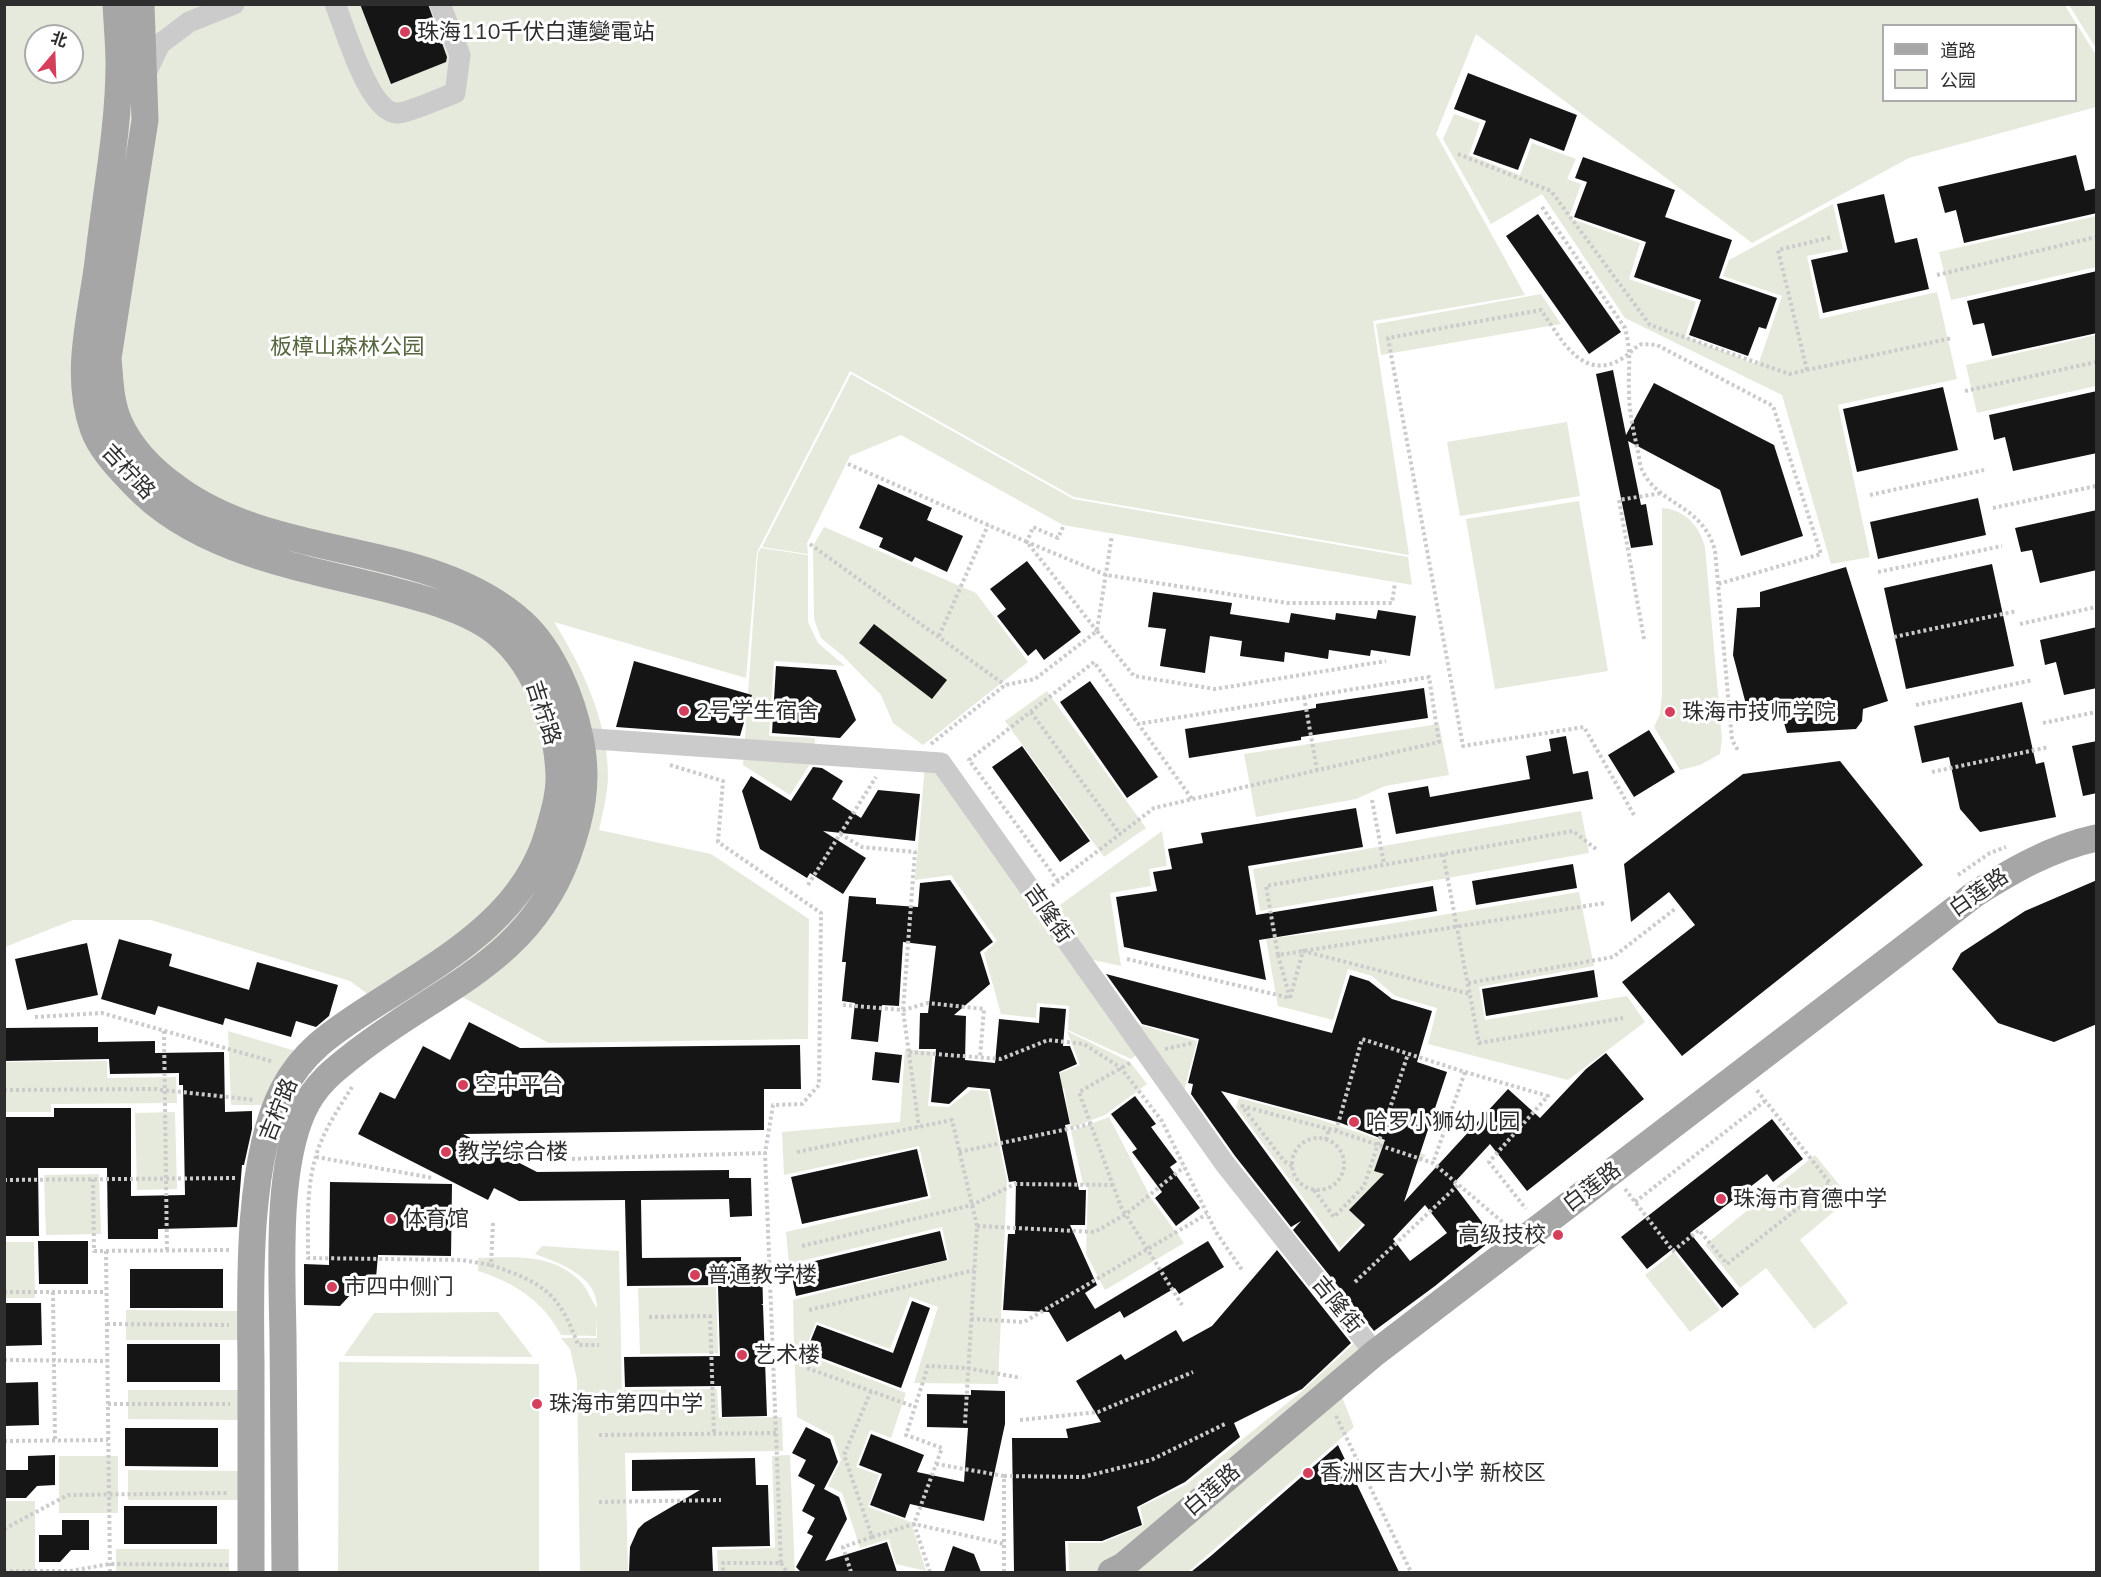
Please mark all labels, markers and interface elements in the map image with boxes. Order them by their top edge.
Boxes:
place label: 珠海110千伏白蓮變電站 [417,19,655,45]
north arrow [24,24,84,84]
legend [1882,24,2077,102]
marker: 珠海110千伏白蓮變電站 [398,25,412,39]
text: 北 [48,27,70,51]
text: 道路 [1940,39,1976,62]
text: 公园 [1940,69,1976,92]
park label: 板樟山森林公园 [270,334,424,360]
street label: 吉柠路 [96,439,160,505]
street label: 吉柠路 [520,678,566,748]
place label: 2号学生宿舍 [696,698,819,724]
place label: 珠海市技师学院 [1682,699,1836,725]
marker: 2号学生宿舍 [677,704,691,718]
marker: 珠海市技师学院 [1663,705,1677,719]
street label: 白莲路 [1944,863,2014,923]
street label: 吉隆街 [1018,879,1078,949]
place label: 空中平台 [475,1072,563,1098]
street label: 吉柠路 [254,1074,304,1146]
marker: 空中平台 [456,1078,470,1092]
place label: 哈罗小狮幼儿园 [1366,1109,1520,1135]
marker: 哈罗小狮幼儿园 [1347,1115,1361,1129]
place label: 教学综合楼 [458,1139,568,1165]
marker: 教学综合楼 [439,1145,453,1159]
street label: 白莲路 [1558,1157,1626,1217]
place label: 珠海市育德中学 [1733,1186,1887,1212]
marker: 珠海市育德中学 [1714,1192,1728,1206]
place label: 体育馆 [403,1206,469,1232]
marker: 体育馆 [384,1212,398,1226]
place label: 高级技校 [1458,1222,1546,1248]
marker: 高级技校 [1551,1228,1565,1242]
place label: 普通教学楼 [707,1262,817,1288]
marker: 普通教学楼 [688,1268,702,1282]
street label: 吉隆街 [1306,1271,1368,1339]
place label: 市四中侧门 [344,1274,454,1300]
marker: 市四中侧门 [325,1280,339,1294]
place label: 艺术楼 [754,1342,820,1368]
marker: 艺术楼 [735,1348,749,1362]
place label: 珠海市第四中学 [549,1391,703,1417]
marker: 珠海市第四中学 [530,1397,544,1411]
street label: 白莲路 [1178,1458,1246,1522]
place label: 香洲区吉大小学 新校区 [1320,1460,1546,1486]
marker: 香洲区吉大小学 新校区 [1301,1466,1315,1480]

